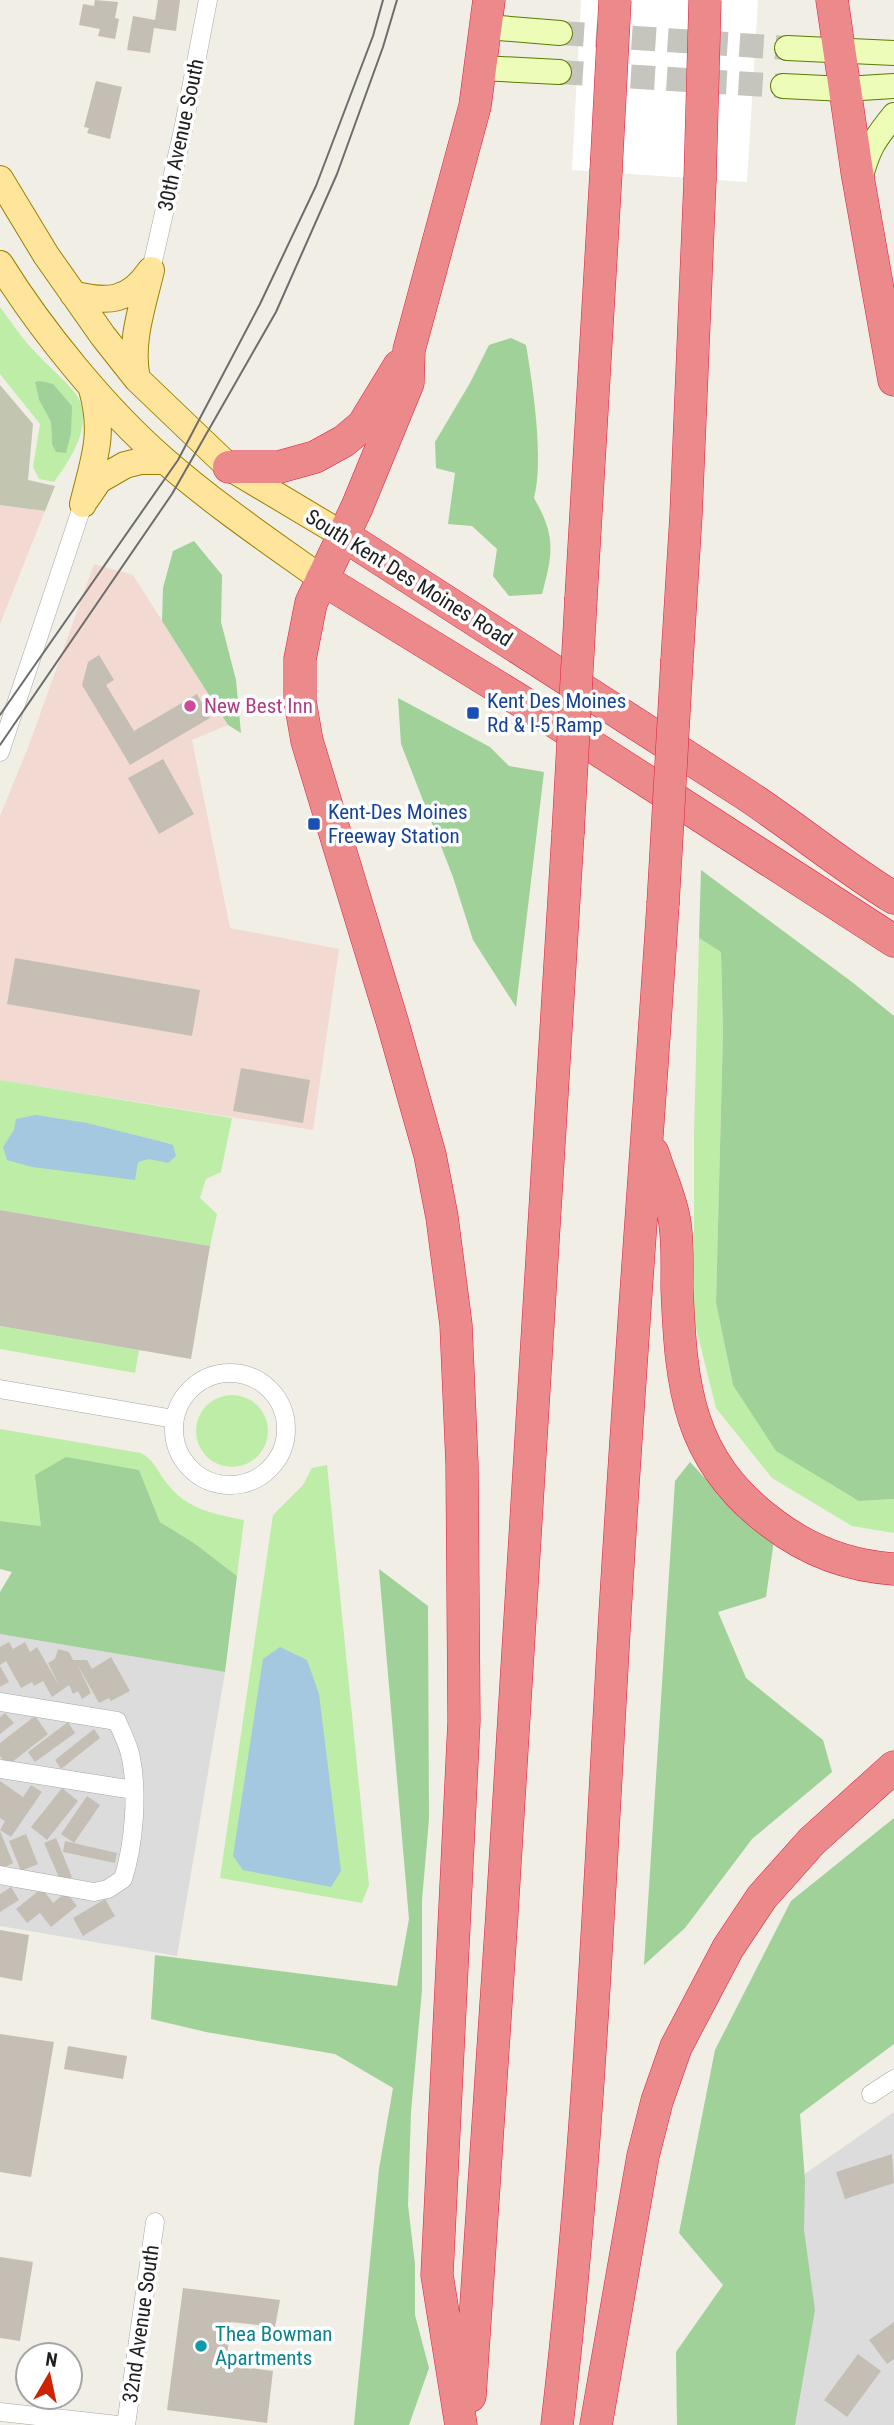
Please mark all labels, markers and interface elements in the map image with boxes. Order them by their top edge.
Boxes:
street label: 30th Avenue South [153,57,209,213]
street label: South Kent Des Moines Road [301,504,517,652]
place label: Kent Des Moines Rd & I-5 Ramp [487,689,626,737]
place label: New Best Inn [204,694,313,718]
marker: New Best Inn [182,698,198,714]
marker: Kent Des Moines Rd & I-5 Ramp [465,705,481,721]
place label: Kent-Des Moines Freeway Station [328,800,468,848]
marker: Kent-Des Moines Freeway Station [306,816,322,832]
street label: 32nd Avenue South [118,2243,164,2405]
place label: Thea Bowman Apartments [215,2322,333,2370]
marker: Thea Bowman Apartments [193,2338,209,2354]
north arrow [14,2341,84,2411]
text: N [44,2347,59,2372]

